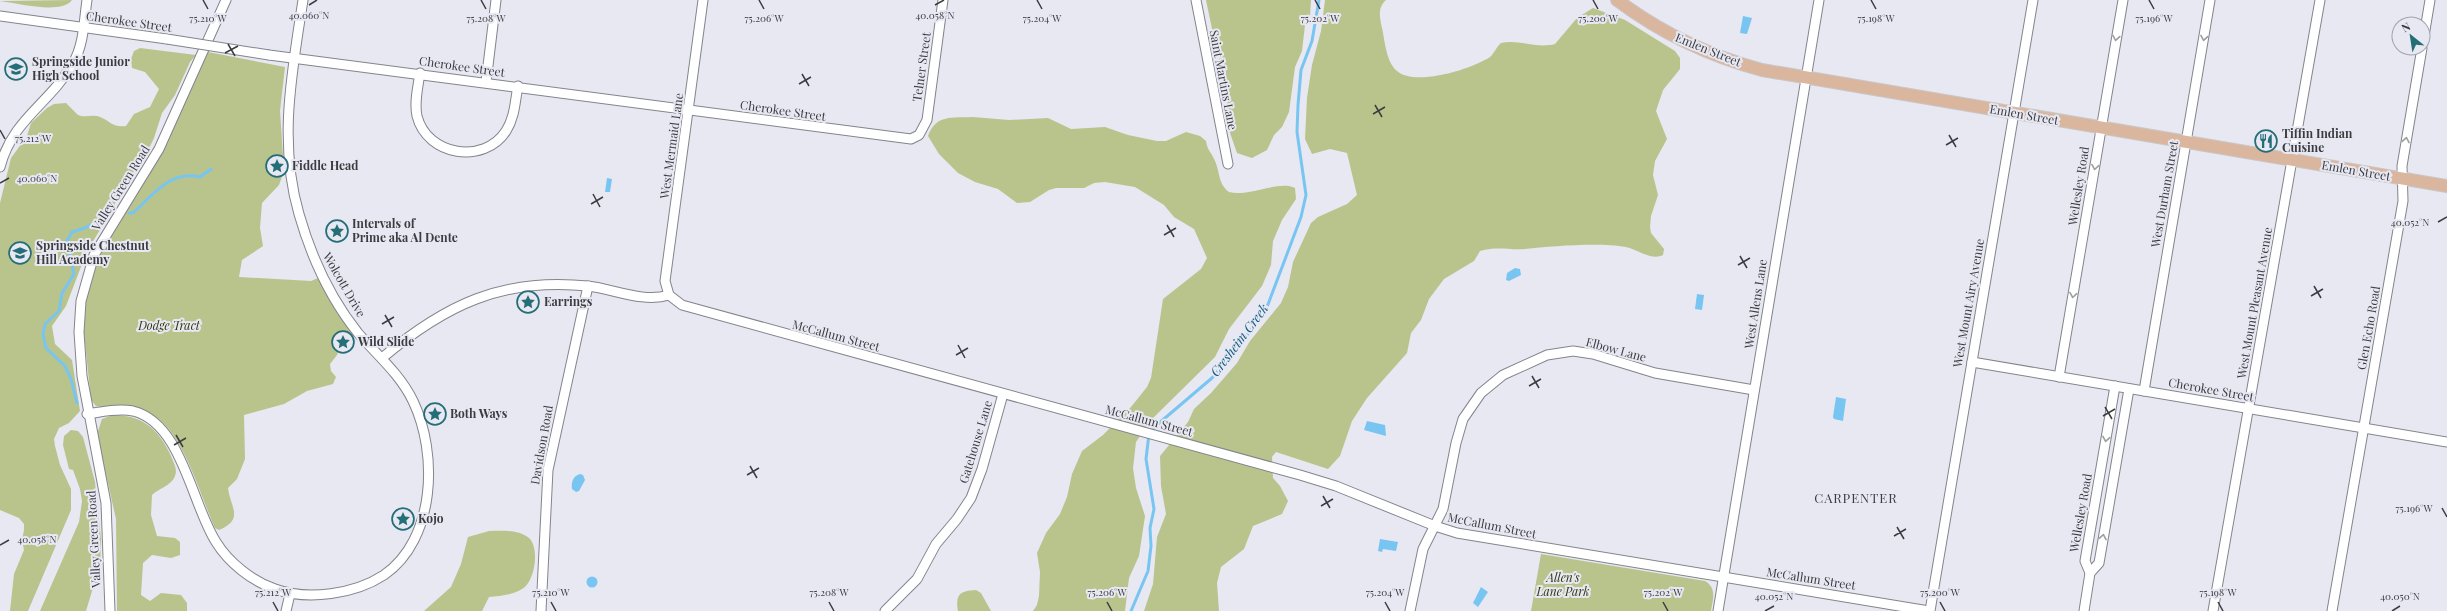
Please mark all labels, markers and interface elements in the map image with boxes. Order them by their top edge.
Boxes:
street label: Cherokee Street [85,7,174,35]
text: 40.060°N [289,8,329,22]
text: 40.058°N [915,8,955,22]
text: 75.210°W [189,11,228,25]
text: 75.208°W [466,11,506,25]
text: 75.206°W [745,11,784,25]
text: 75.204°W [1023,11,1062,25]
text: 75.202°W [1301,11,1340,25]
text: 75.200°W [1578,11,1619,25]
text: 75.198°W [1857,11,1895,25]
text: 75.196°W [2136,11,2173,25]
north arrow [2391,16,2431,56]
text: N [2399,18,2413,35]
street label: Saint Martins Lane [1206,28,1242,131]
street label: Emlen Street [1673,29,1744,70]
street label: Telner Street [908,30,934,103]
one-way arrow [2112,35,2121,42]
one-way arrow [2200,35,2209,42]
street label: Cherokee Street [418,52,507,80]
place label: Springside Junior High School [32,53,130,83]
school or university icon: Springside Junior High School [3,56,29,82]
street label: West Mermaid Lane [656,92,686,201]
street label: Cherokee Street [739,96,828,124]
street label: Emlen Street [1988,100,2061,128]
place label: Tiffin Indian Cuisine [2282,125,2353,155]
restaurant icon: Tiffin Indian Cuisine [2253,128,2279,154]
text: 75.212°W [15,131,52,145]
one-way arrow [2401,137,2410,143]
street label: West Durham Street [2147,138,2181,249]
street label: Valley Green Road [87,142,153,234]
street label: Wellesley Road [2064,145,2092,227]
place icon: Fiddle Head [264,153,290,179]
street label: Emlen Street [2320,156,2393,184]
place label: Fiddle Head [292,157,359,173]
one-way arrow [2091,164,2099,170]
text: 40.060°N [17,171,57,185]
place label: Intervals of Prime aka Al Dente [352,215,458,245]
text: 40.052°N [2391,215,2429,229]
place icon: Intervals of Prime aka Al Dente [324,218,350,244]
street label: West Mount Pleasant Avenue [2233,226,2275,381]
place label: Springside Chestnut Hill Academy [36,237,150,267]
street label: West Mount Airy Avenue [1949,237,1987,369]
school or university icon: Springside Chestnut Hill Academy [7,240,33,266]
street label: Wolcott Drive [319,248,370,320]
street label: West Allens Lane [1740,258,1770,351]
street label: Glen Echo Road [2353,285,2383,371]
place icon: Earrings [515,289,541,315]
one-way arrow [2069,292,2078,298]
place label: Earrings [544,293,593,309]
water label: Cresheim Creek [1206,300,1272,379]
street label: McCallum Street [791,316,883,355]
park label: Dodge Tract [137,317,201,333]
place icon: Wild Slide [330,329,356,355]
place label: Wild Slide [357,333,414,349]
street label: Elbow Lane [1584,333,1648,365]
street label: Cherokee Street [2167,374,2256,405]
street label: Gatehouse Lane [955,398,995,485]
place icon: Both Ways [422,401,448,427]
street label: McCallum Street [1104,401,1196,440]
street label: Davidson Road [526,404,556,486]
place label: Both Ways [450,405,508,421]
one-way arrow [2102,436,2111,442]
street label: Wellesley Road [2065,472,2095,554]
district label: CARPENTER [1814,489,1898,506]
street label: Valley Green Road [82,490,104,589]
text: 75.196°W [2396,501,2433,515]
place icon: Kojo [390,506,416,532]
street label: McCallum Street [1446,509,1539,542]
place label: Kojo [418,510,444,526]
text: 40.058°N [17,532,57,546]
one-way arrow [2098,534,2107,540]
street label: McCallum Street [1765,563,1858,593]
park label: Allen's Lane Park [1536,569,1589,599]
text: 75.212°W [255,585,292,599]
text: 75.210°W [532,585,571,599]
text: 75.208°W [809,585,849,599]
text: 75.206°W [1088,585,1127,599]
text: 75.204°W [1366,585,1405,599]
text: 75.202°W [1644,585,1683,599]
text: 75.200°W [1920,585,1961,599]
text: 75.198°W [2199,585,2237,599]
text: 40.052°N [1755,589,1793,603]
text: 40.050°N [2380,589,2420,603]

